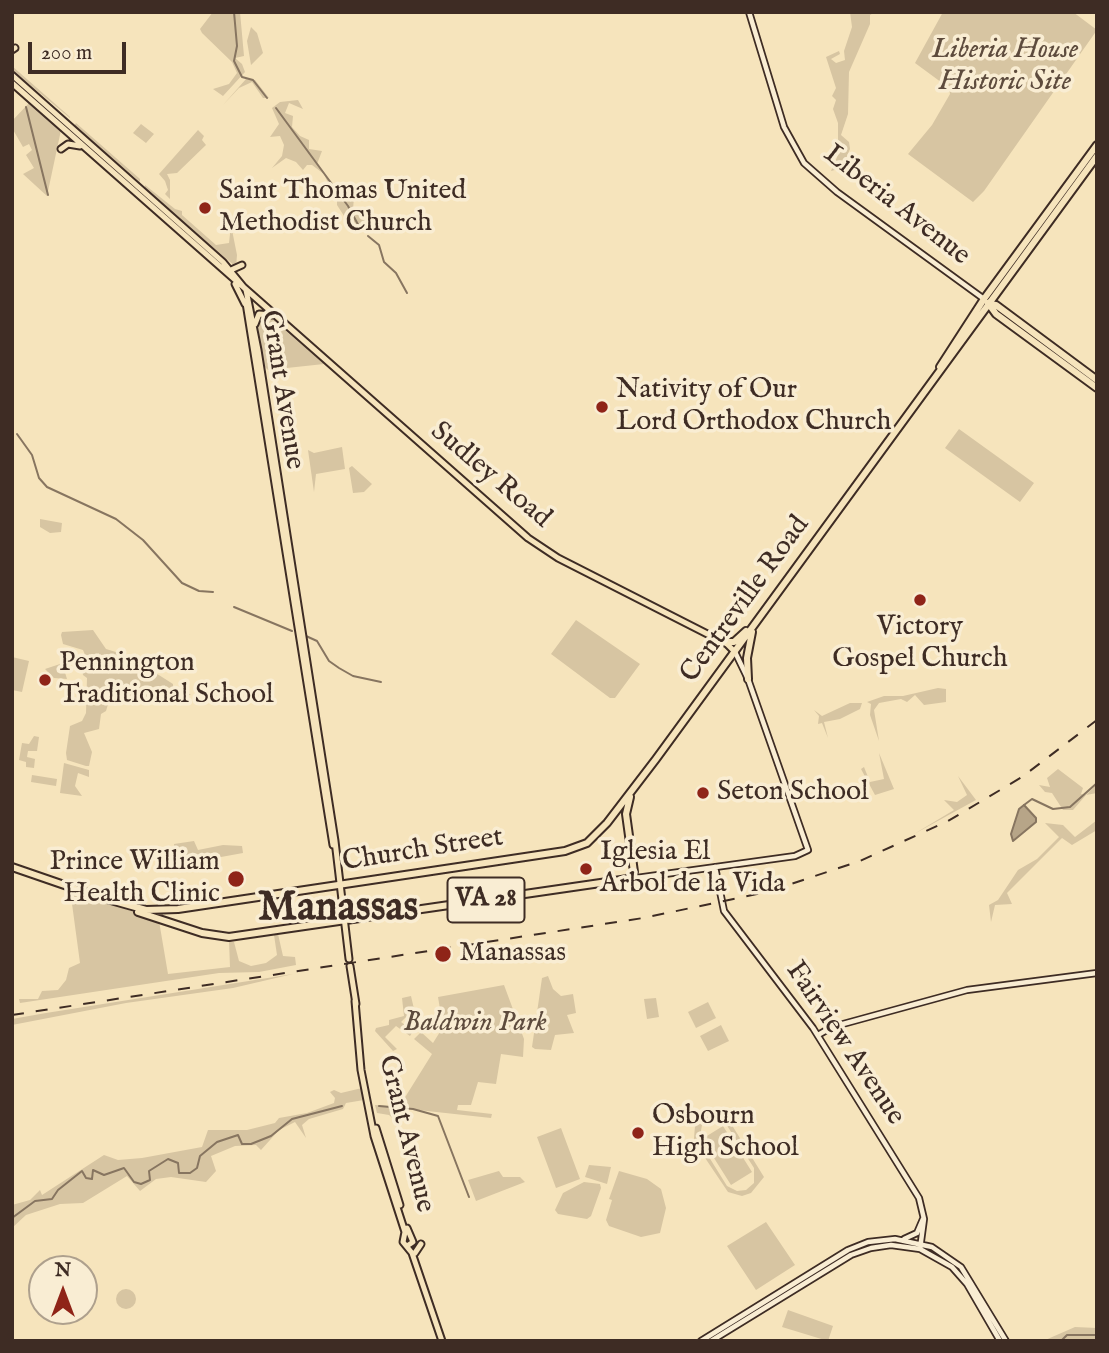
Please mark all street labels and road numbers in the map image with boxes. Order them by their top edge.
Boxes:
street label: Liberia Avenue [816,138,976,274]
street label: Grant Avenue [252,308,310,472]
street label: Sudley Road [423,416,557,536]
street label: Centreville Road [674,510,818,690]
street label: Church Street [340,822,506,880]
road number: VA 28 [448,878,524,923]
street label: Fairview Avenue [777,956,911,1132]
street label: Grant Avenue [369,1052,441,1216]

